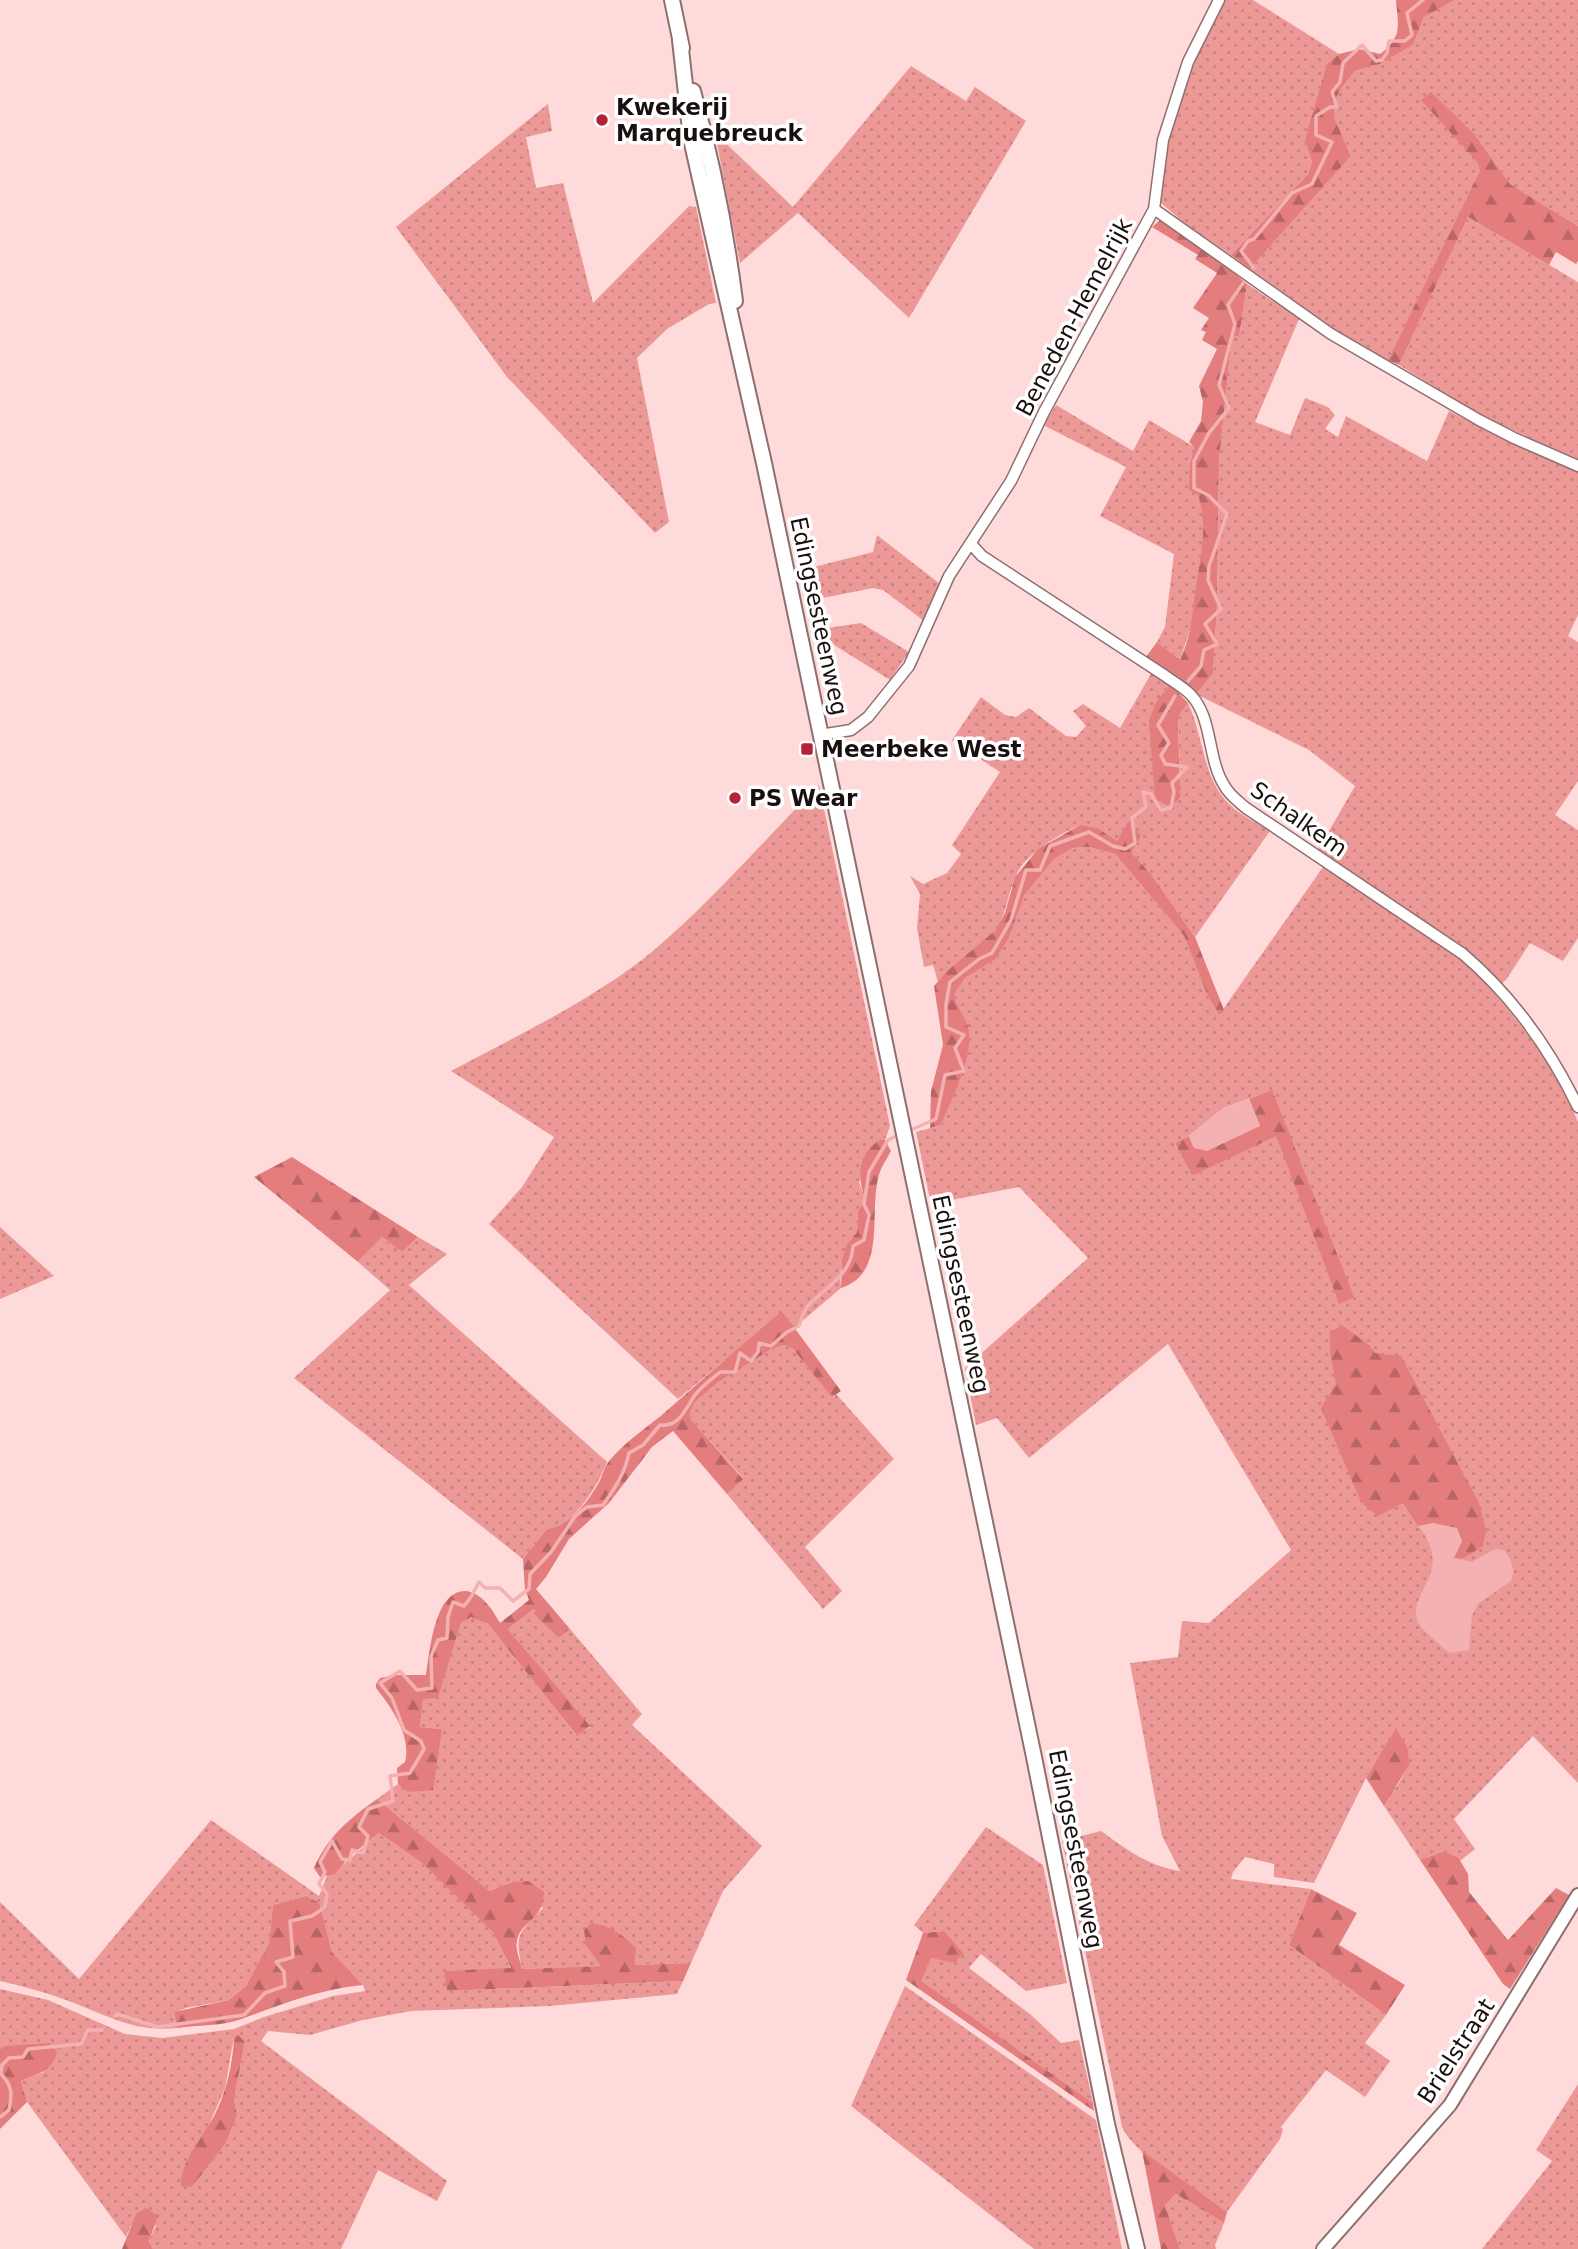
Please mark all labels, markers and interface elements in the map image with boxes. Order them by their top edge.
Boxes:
place label: Kwekerij Marquebreuck [616,94,804,146]
marker: Kwekerij Marquebreuck [594,112,610,128]
street label: Beneden-Hemelrijk [1011,213,1137,420]
street label: Edingsesteenweg [785,514,853,718]
place label: Meerbeke West [821,736,1022,762]
marker: Meerbeke West [799,741,815,757]
street label: Schalkem [1246,776,1352,862]
place label: PS Wear [749,785,858,811]
marker: PS Wear [727,790,743,806]
street label: Edingsesteenweg [927,1192,995,1396]
street label: Edingsesteenweg [1044,1747,1108,1951]
street label: Brielstraat [1412,1994,1500,2108]

